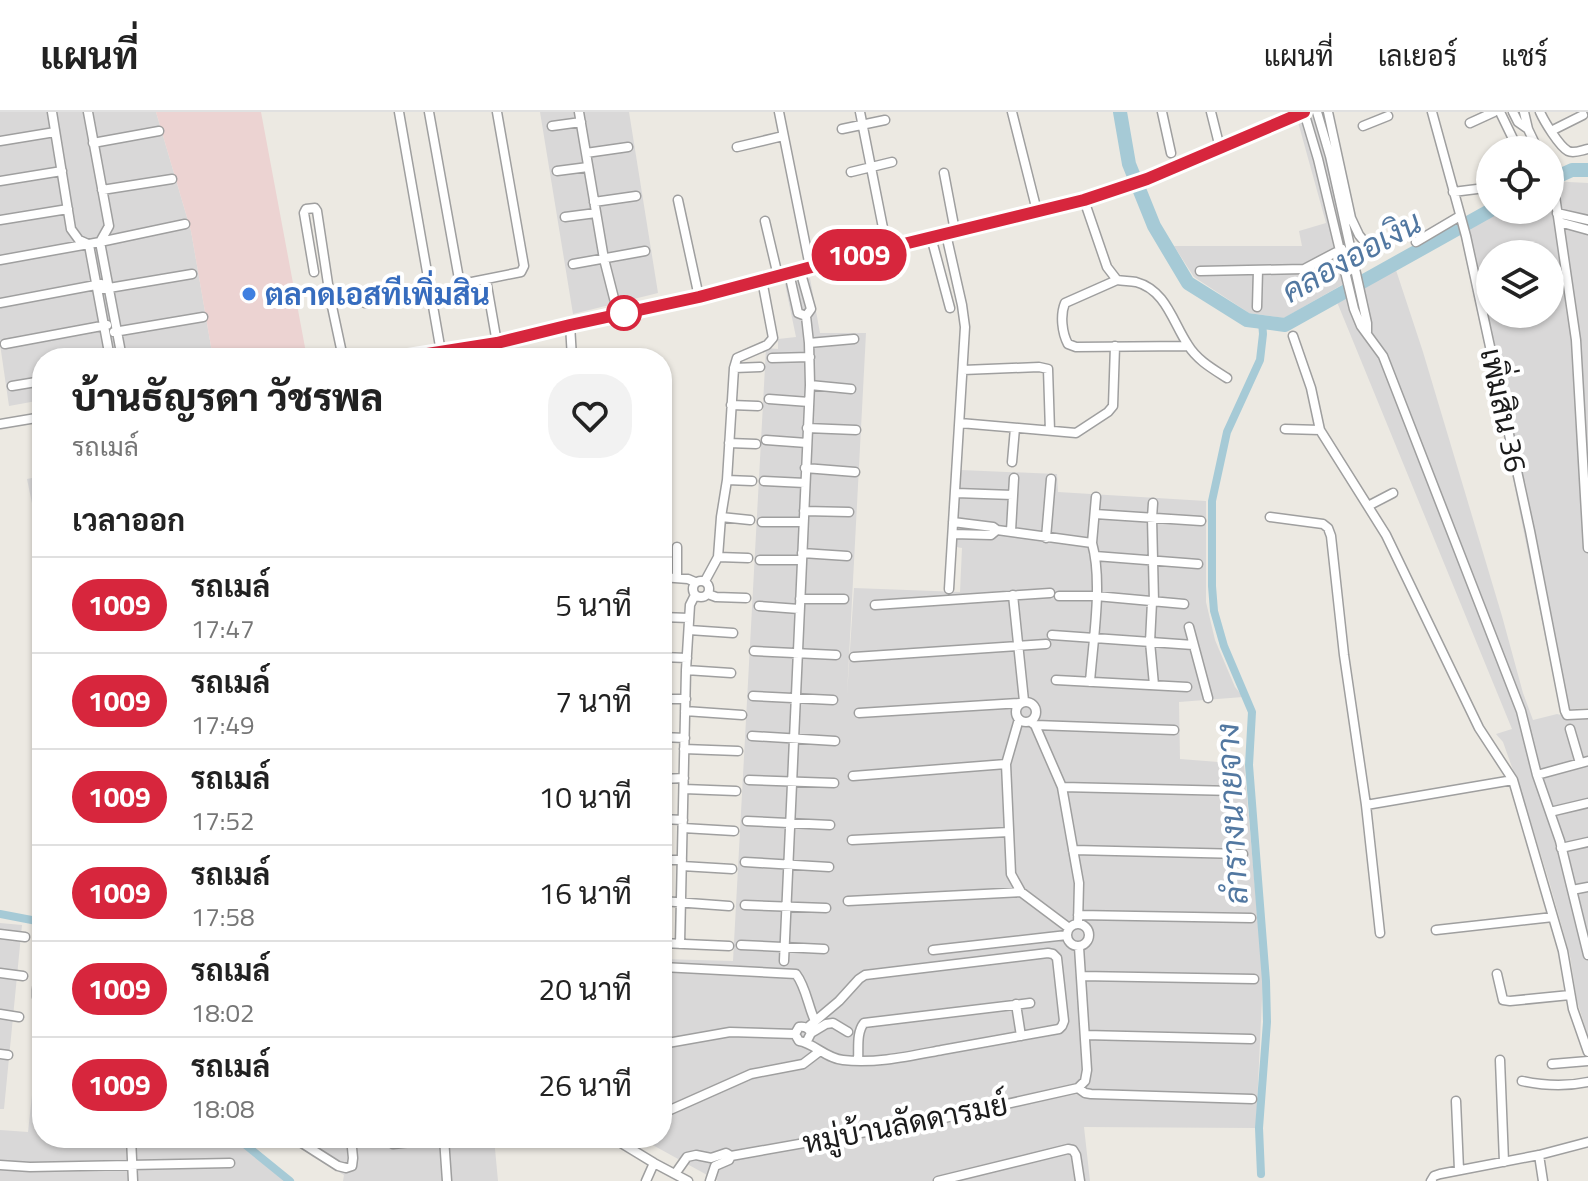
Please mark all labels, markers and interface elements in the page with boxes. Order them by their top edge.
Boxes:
text: แผนที่ [40,26,139,84]
text: แผนที่ [1264,34,1334,77]
text: เลเยอร์ [1378,34,1457,77]
text: แชร์ [1501,34,1548,77]
map controls [1476,136,1564,328]
button: locate [1476,136,1564,224]
water label: คลองออเงิน [1272,198,1430,314]
line badge: 1009 [803,229,915,281]
text: 1009 [828,233,890,276]
button: layers [1476,240,1564,328]
place label: ตลาดเอสทีเพิ่มสิน [265,270,490,317]
marker: ตลาดเอสทีเพิ่มสิน [240,285,258,303]
unlabelled marker [607,296,641,330]
street label: เพิ่มสิน 36 [1468,343,1540,476]
text: บ้านธัญรดา วัชรพล [72,368,383,426]
button: heart [548,374,632,458]
text: รถเมล์ [72,427,139,466]
text: เวลาออก [72,497,185,543]
text: รถเมล์ [191,563,270,609]
text: 5 นาที [555,582,632,628]
text: 1009 [88,583,151,626]
text: 17:47 [191,609,255,648]
text: รถเมล์ [191,659,270,705]
text: 7 นาที [555,678,632,724]
text: 1009 [88,679,151,722]
text: 17:49 [191,705,255,744]
water label: ลำรางนายจาง [1202,722,1260,906]
text: รถเมล์ [191,755,270,801]
text: 10 นาที [538,774,632,820]
text: 1009 [88,775,151,818]
text: 17:52 [191,801,255,840]
text: รถเมล์ [191,851,270,897]
text: 16 นาที [538,870,632,916]
text: 1009 [88,871,151,914]
text: 17:58 [191,897,255,936]
text: รถเมล์ [191,947,270,993]
text: 20 นาที [538,966,632,1012]
text: 1009 [88,967,151,1010]
text: 18:02 [191,993,255,1032]
text: รถเมล์ [191,1043,270,1089]
text: 26 นาที [538,1062,632,1108]
text: 1009 [88,1063,151,1106]
street label: หมู่บ้านลัดดารมย์ [798,1081,1012,1165]
text: 18:08 [191,1089,255,1128]

